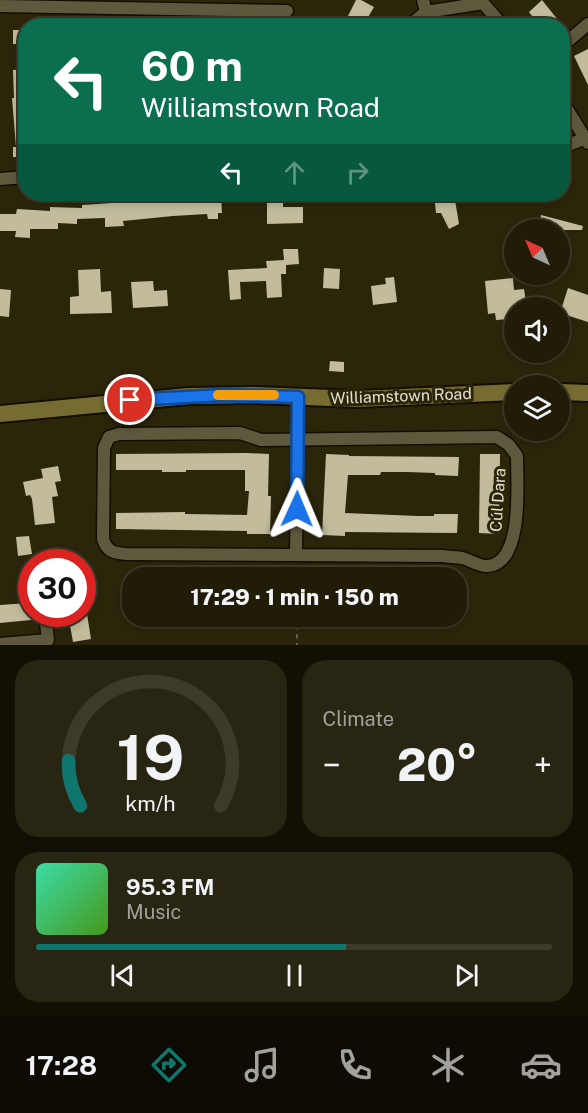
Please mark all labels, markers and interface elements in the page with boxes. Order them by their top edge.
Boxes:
text: 60 m [141,41,243,90]
icon: left [42,42,120,120]
text: Williamstown Road [141,91,380,123]
icon: left [215,156,248,189]
icon: ahead [278,156,311,189]
icon: right [341,156,374,189]
north arrow [504,219,570,285]
map controls [504,219,570,441]
button: sound [504,297,570,363]
pin [104,374,155,425]
button: layers [504,375,570,441]
icon: arrive [113,383,146,416]
street label: Williamstown Road [330,384,472,408]
street label: Cúl Dara [486,467,510,533]
position arrow [265,477,329,541]
speed limit sign: 30 [18,549,96,627]
text: 17:29 · 1 min · 150 m [190,584,399,610]
text: Climate [323,707,394,731]
text: 19 [117,721,185,794]
text: 20° [397,738,478,791]
text: − [323,746,341,784]
text: + [534,746,552,784]
text: km/h [126,791,176,816]
text: 95.3 FM [126,874,215,900]
text: Music [126,900,181,924]
icon: previous [106,959,139,992]
icon: pause [278,959,311,992]
icon: next [450,959,483,992]
icon: directions [148,1044,190,1086]
icon: music [241,1044,283,1086]
icon: phone [334,1044,376,1086]
icon: climate [427,1044,469,1086]
icon: car [520,1044,562,1086]
text: 17:28 [26,1049,97,1081]

